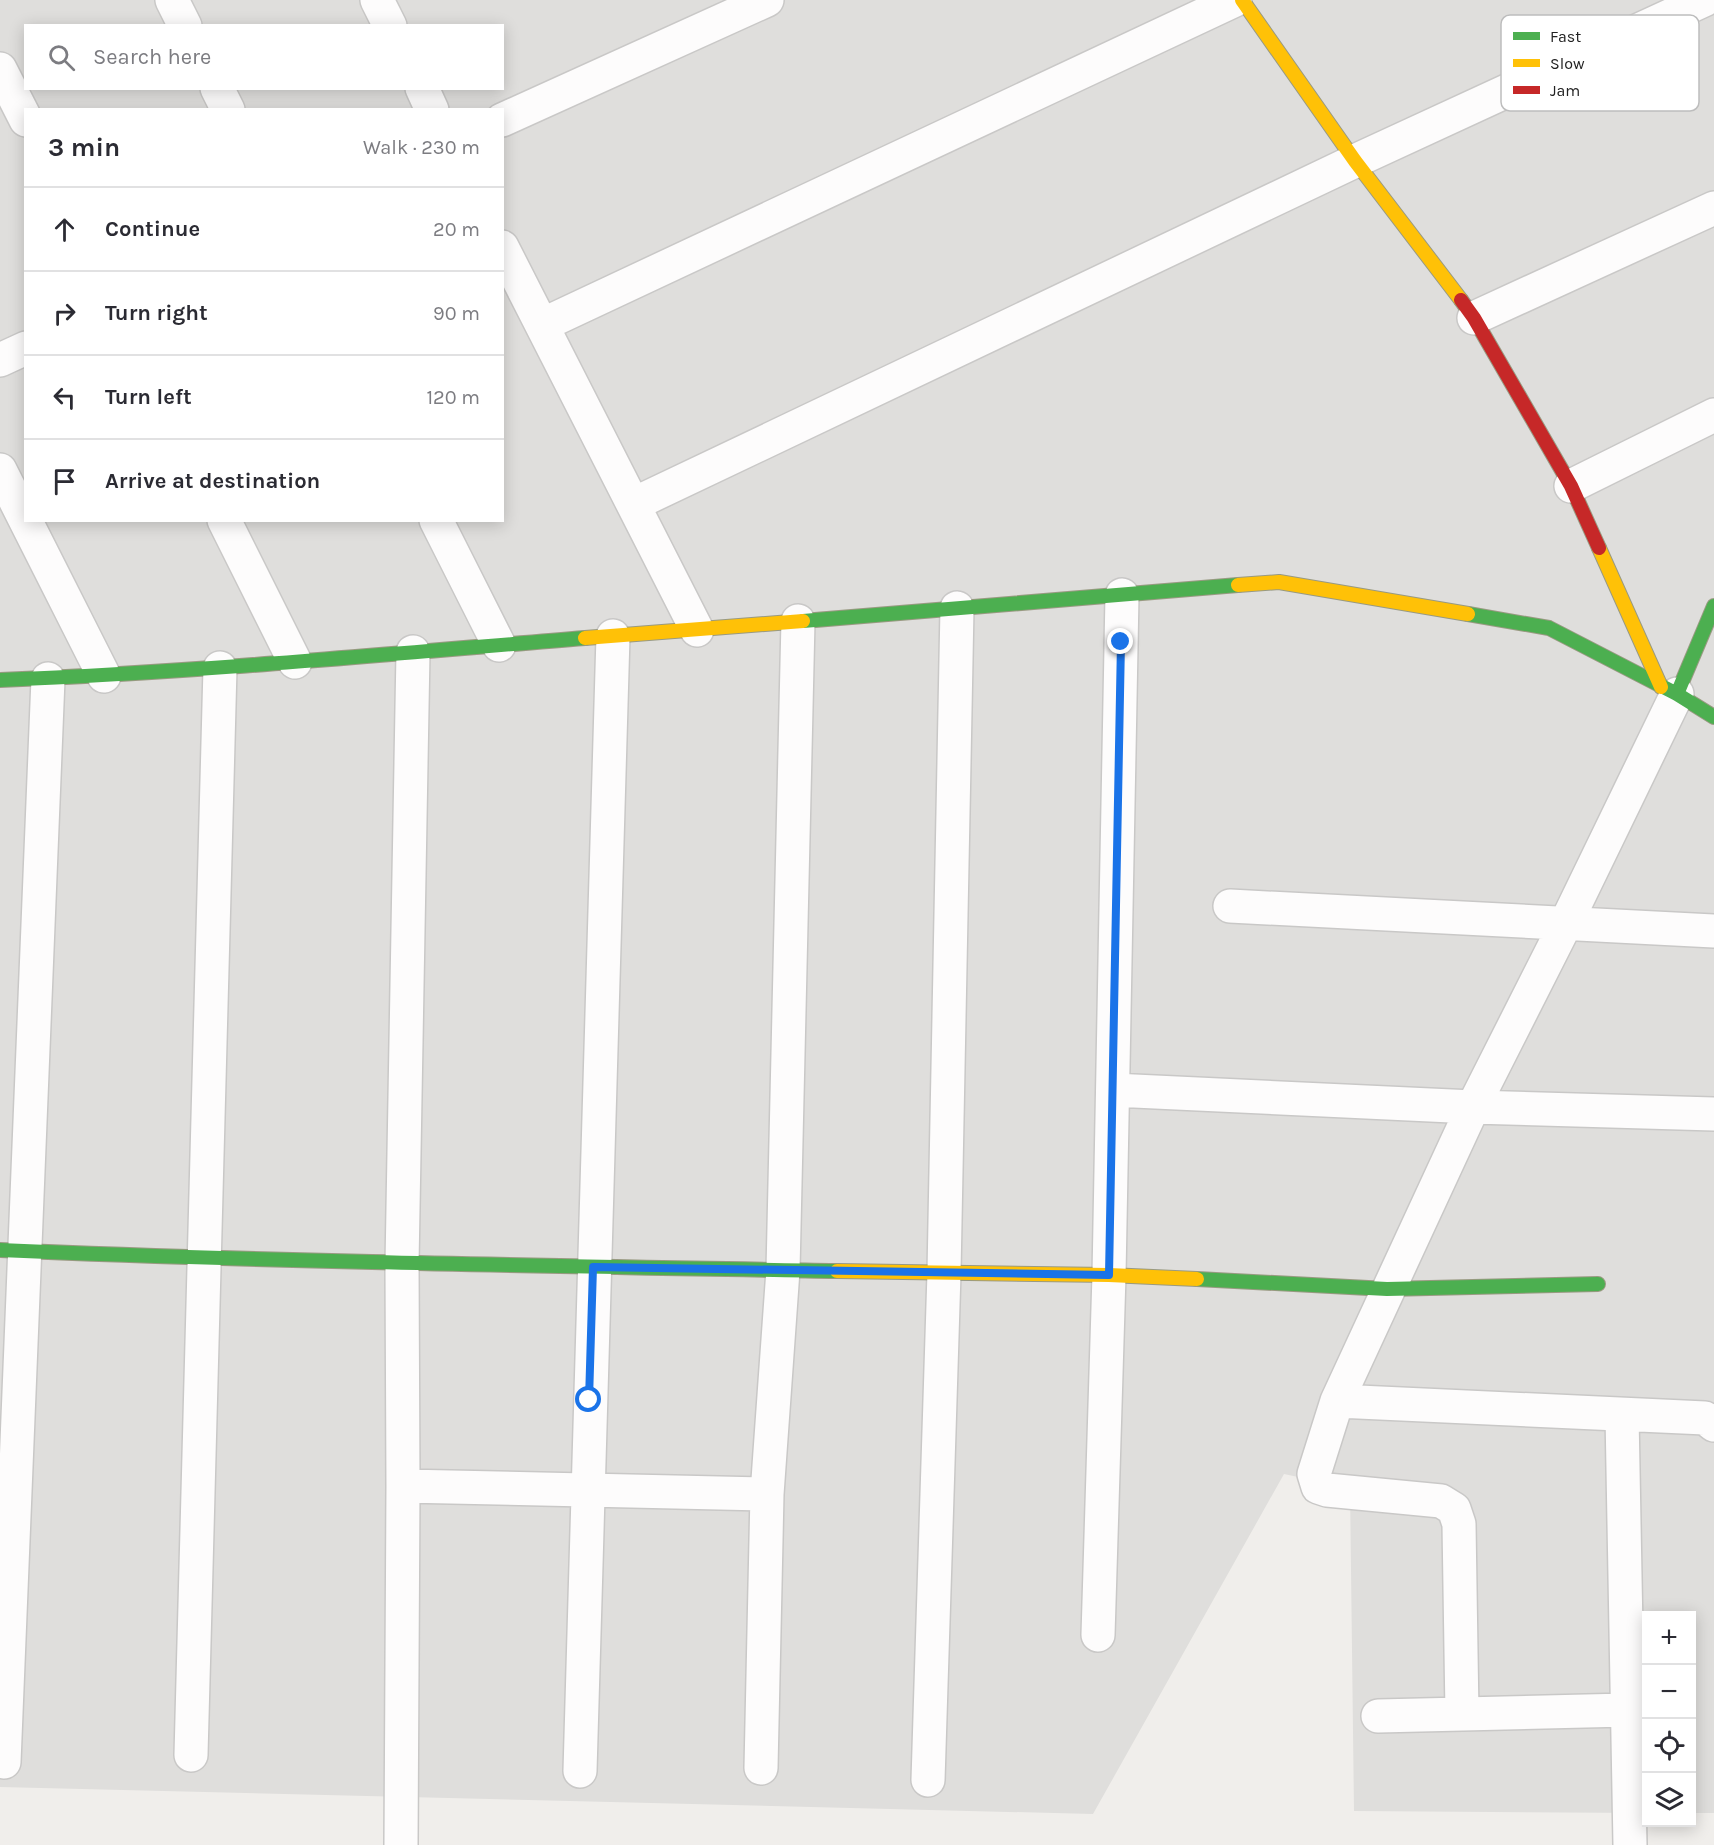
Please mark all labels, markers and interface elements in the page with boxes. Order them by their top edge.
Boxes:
legend [1501,15,1699,111]
search box [24,24,504,90]
text: Fast [1550,27,1581,46]
icon: search [45,41,78,74]
text: Search here [93,44,211,70]
text: Slow [1550,54,1585,73]
text: Jam [1550,81,1580,100]
text: 3 min [48,132,120,163]
text: Walk · 230 m [363,136,480,159]
icon: ahead [48,213,81,246]
text: Continue [105,216,200,242]
text: 20 m [433,218,480,241]
icon: right [48,297,81,330]
text: Turn right [105,300,208,326]
text: 90 m [433,302,480,325]
icon: left [48,381,81,414]
text: Turn left [105,384,192,410]
text: 120 m [426,386,480,409]
icon: arrive [48,465,81,498]
text: Arrive at destination [105,468,320,494]
route end [1107,628,1133,654]
route start [575,1386,601,1412]
map controls [1642,1611,1696,1827]
button: + [1642,1611,1696,1665]
button: − [1642,1665,1696,1719]
button: locate [1642,1719,1696,1773]
button: layers [1642,1773,1696,1827]

